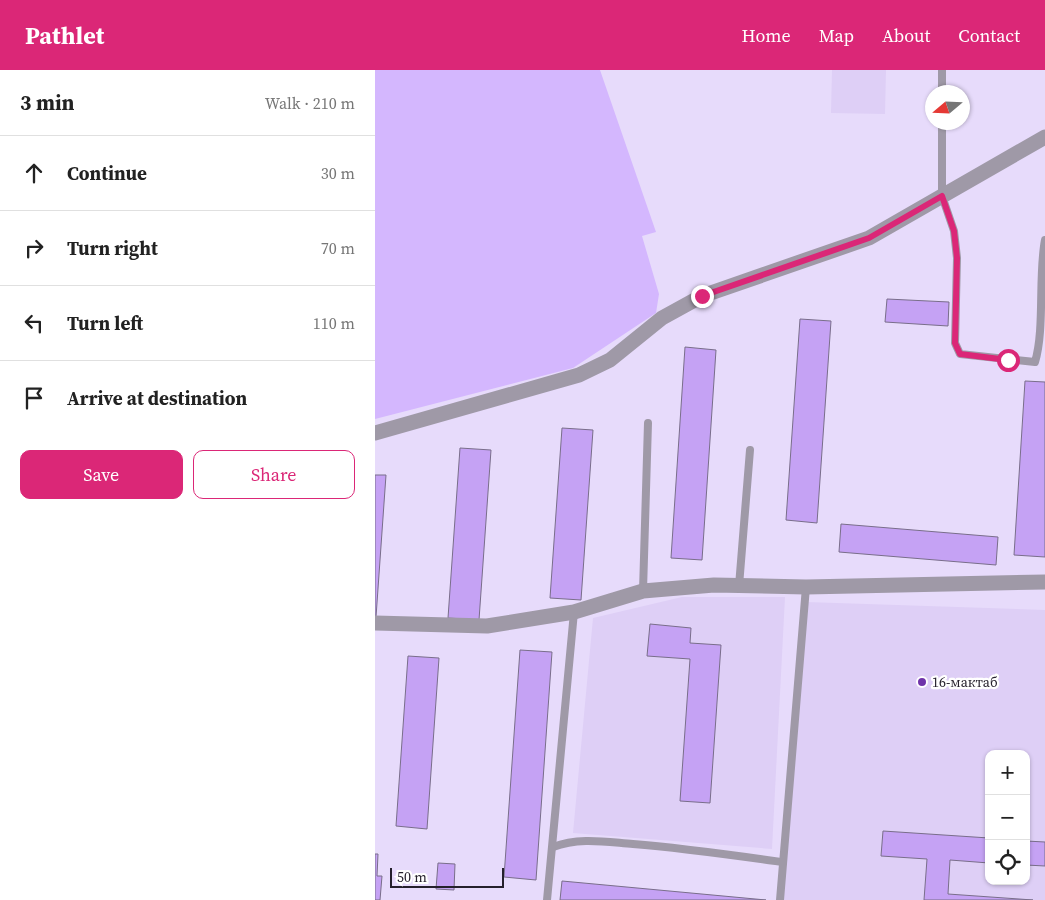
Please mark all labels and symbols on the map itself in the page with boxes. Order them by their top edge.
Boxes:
north arrow [925,85,970,130]
route end [691,285,714,308]
route start [997,349,1020,372]
place label: 16-мактаб [932,672,998,692]
marker: 16-мактаб [916,676,928,688]
scale bar [390,865,504,888]

